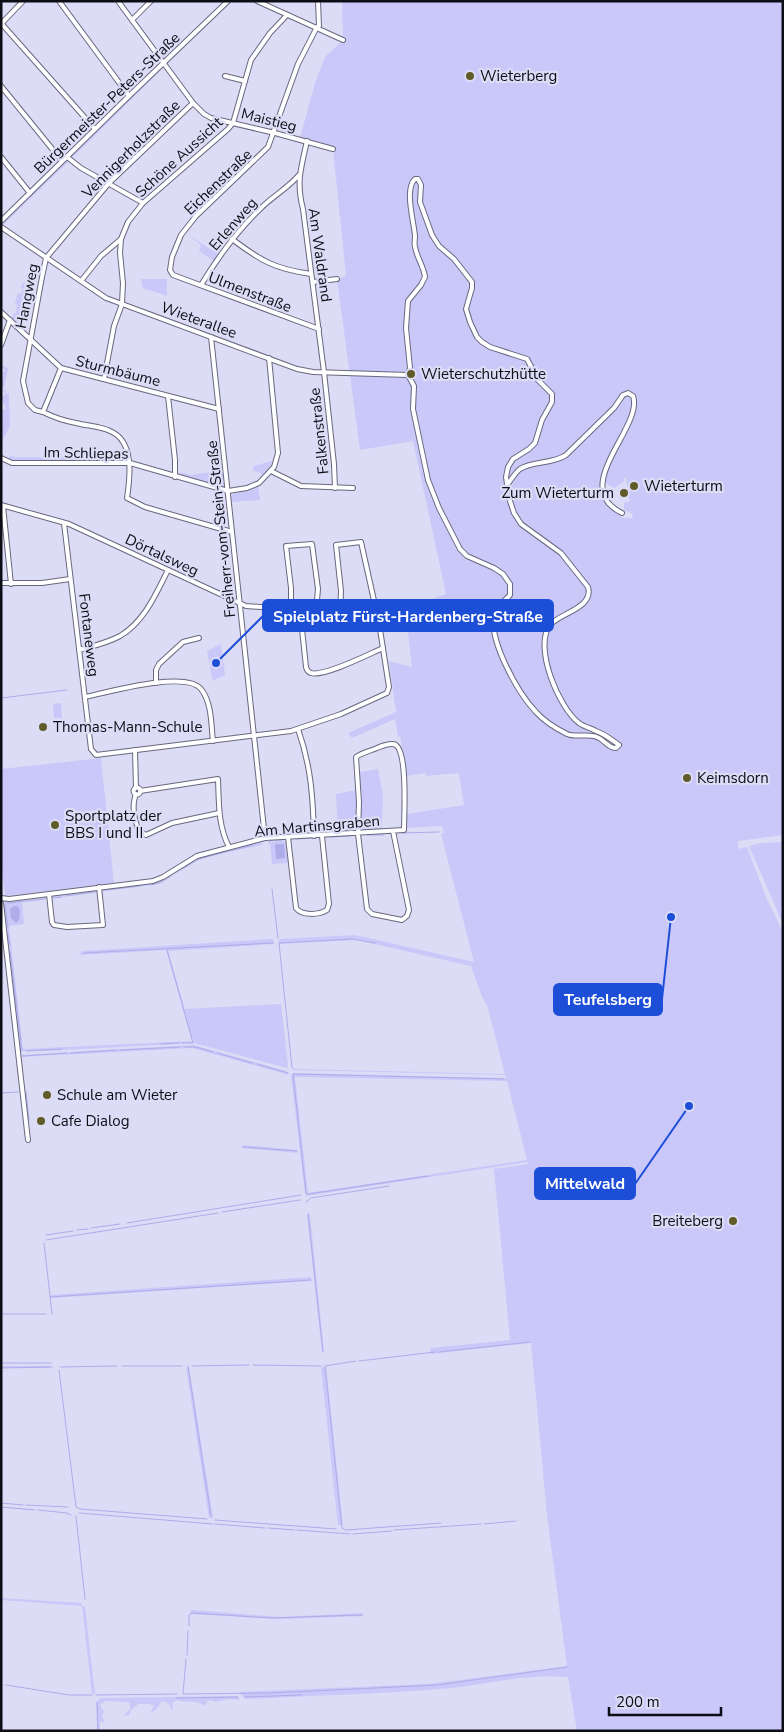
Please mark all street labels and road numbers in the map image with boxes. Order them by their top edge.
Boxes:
street label: Bürgermeister-Peters-Straße [30,28,184,178]
street label: Vennigerholzstraße [77,96,184,203]
street label: Maistieg [239,103,299,137]
street label: Schöne Aussicht [131,112,228,202]
street label: Eichenstraße [180,145,256,219]
street label: Erlenweg [204,193,262,255]
street label: Am Waldrand [303,207,337,303]
street label: Hangweg [11,262,43,330]
street label: Ulmenstraße [206,267,294,317]
street label: Wieterallee [158,297,240,343]
street label: Sturmbäume [73,351,163,391]
street label: Falkenstraße [305,387,333,475]
street label: Freiherr-vom-Stein-Straße [202,439,240,619]
street label: Im Schliepas [43,442,129,464]
street label: Dörtalsweg [122,529,202,581]
street label: Fontaneweg [74,592,104,678]
street label: Am Martinsgraben [253,811,381,841]

